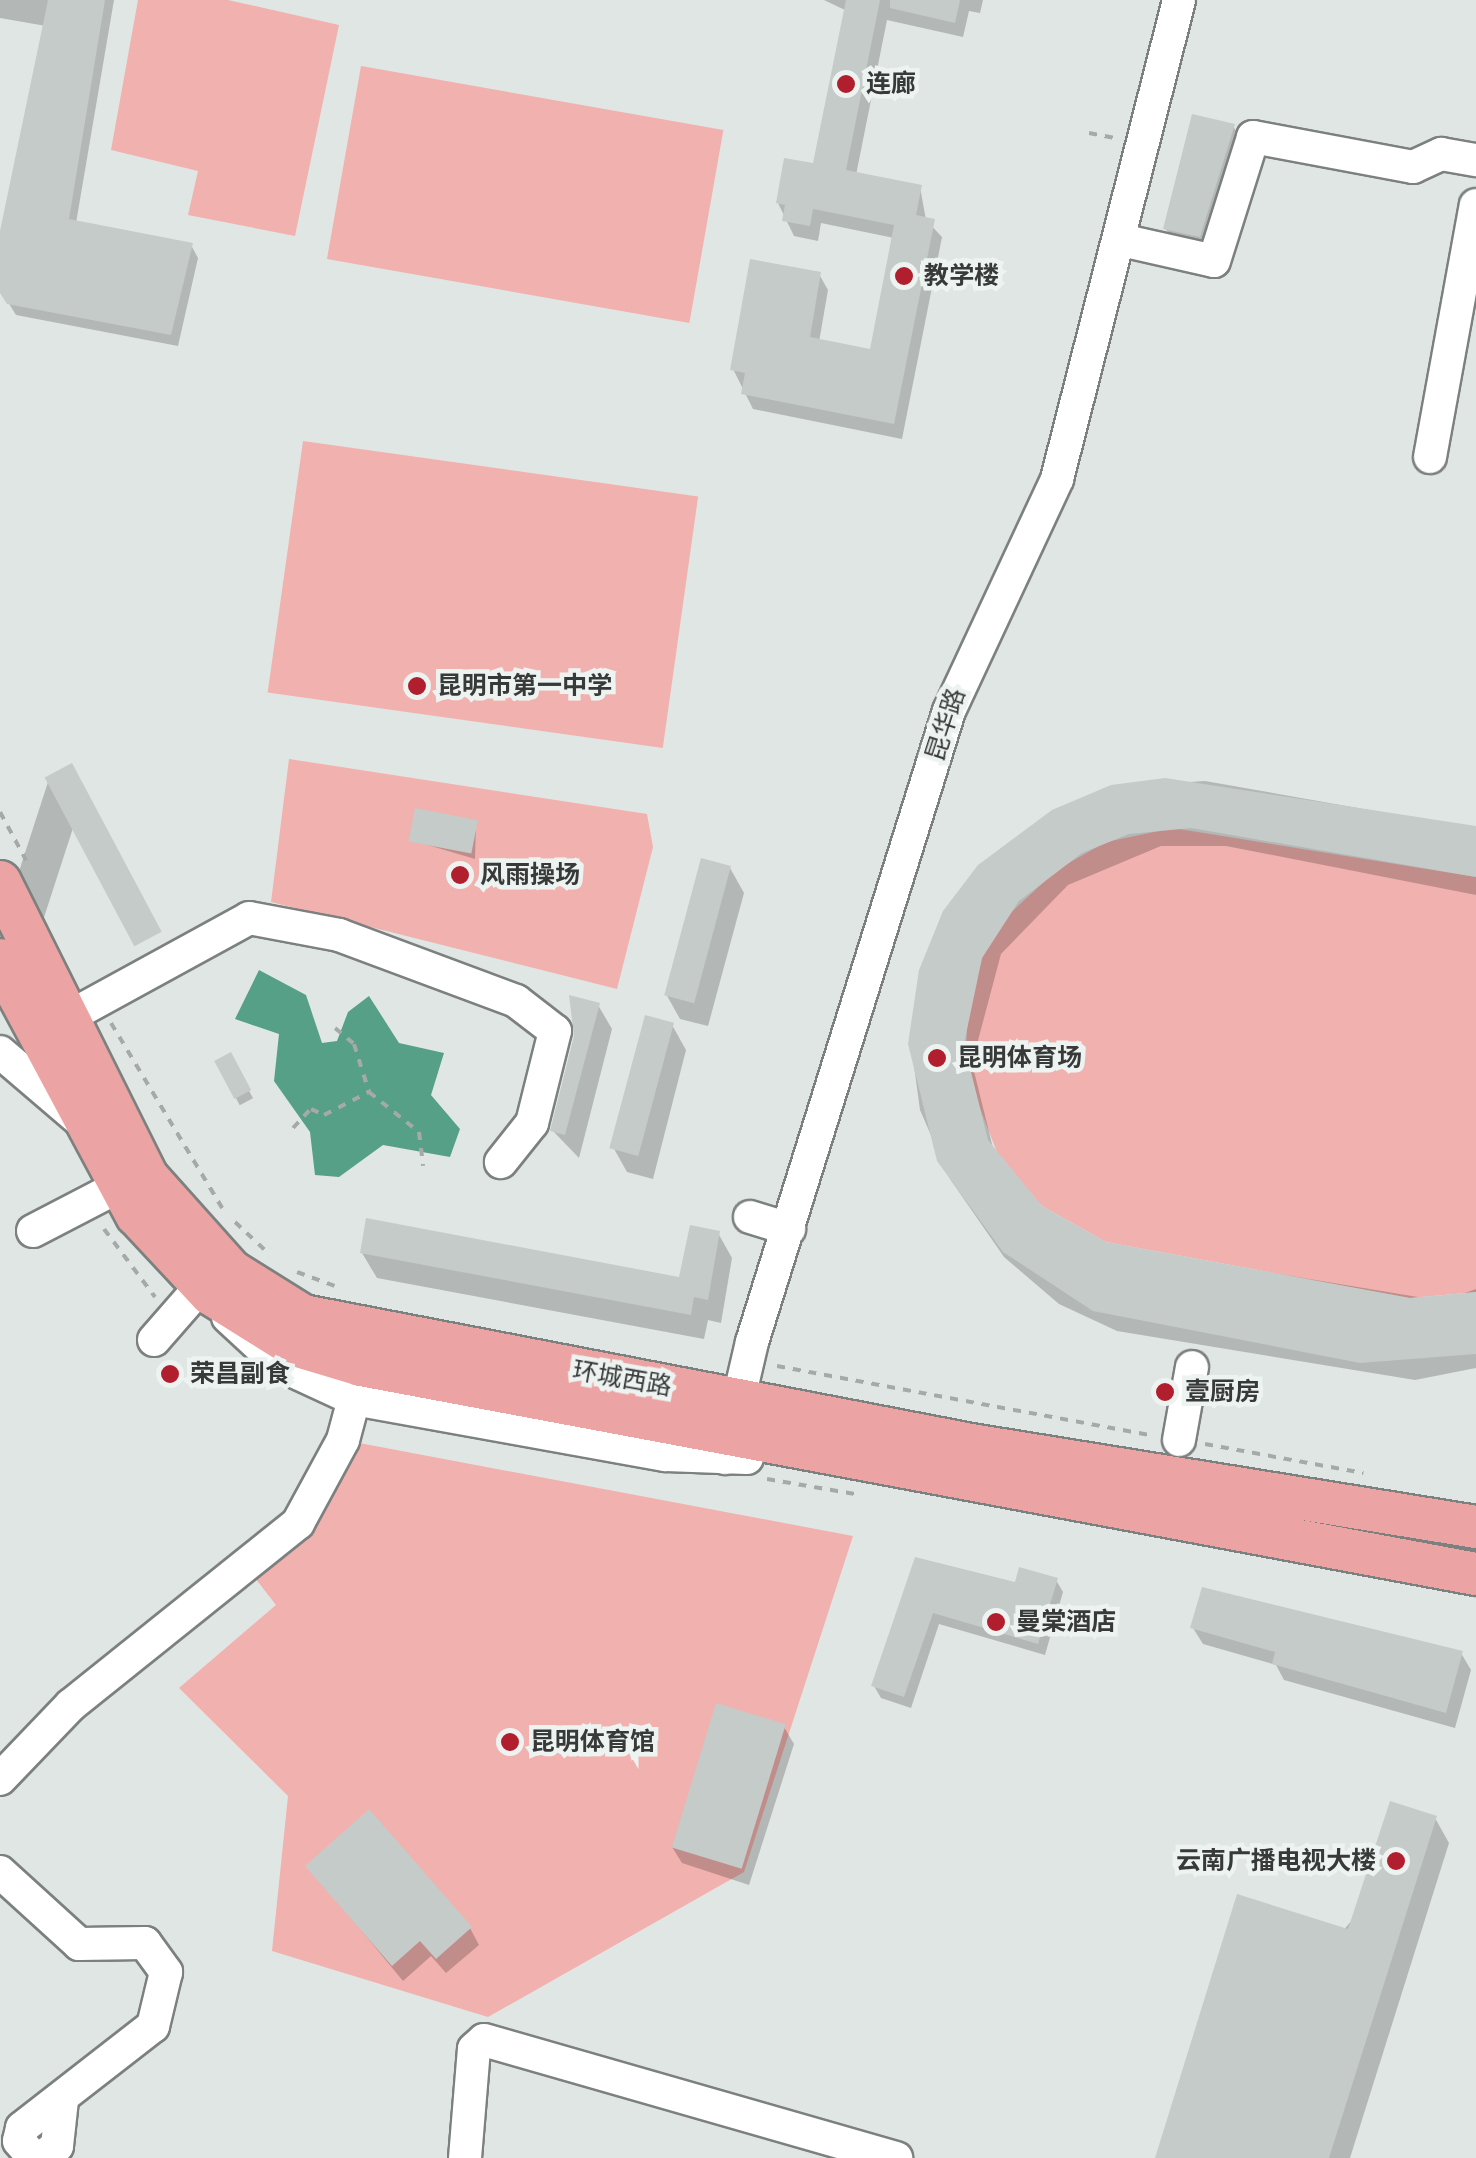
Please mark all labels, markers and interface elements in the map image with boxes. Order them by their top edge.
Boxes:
place label: 连廊 [866,69,916,99]
marker: 连廊 [835,73,857,95]
place label: 教学楼 [924,261,999,291]
marker: 教学楼 [893,265,915,287]
place label: 昆明市第一中学 [437,671,612,701]
marker: 昆明市第一中学 [406,675,428,697]
street label: 昆华路 [920,685,972,765]
place label: 风雨操场 [480,860,580,890]
marker: 风雨操场 [449,864,471,886]
place label: 昆明体育场 [957,1043,1082,1073]
marker: 昆明体育场 [926,1047,948,1069]
street label: 环城西路 [570,1356,674,1402]
place label: 荣昌副食 [190,1359,290,1389]
marker: 荣昌副食 [159,1363,181,1385]
place label: 壹厨房 [1185,1377,1260,1407]
marker: 壹厨房 [1154,1381,1176,1403]
place label: 曼棠酒店 [1016,1607,1116,1637]
marker: 曼棠酒店 [985,1611,1007,1633]
place label: 昆明体育馆 [530,1727,655,1757]
marker: 昆明体育馆 [499,1731,521,1753]
place label: 云南广播电视大楼 [1176,1846,1376,1876]
marker: 云南广播电视大楼 [1385,1850,1407,1872]

